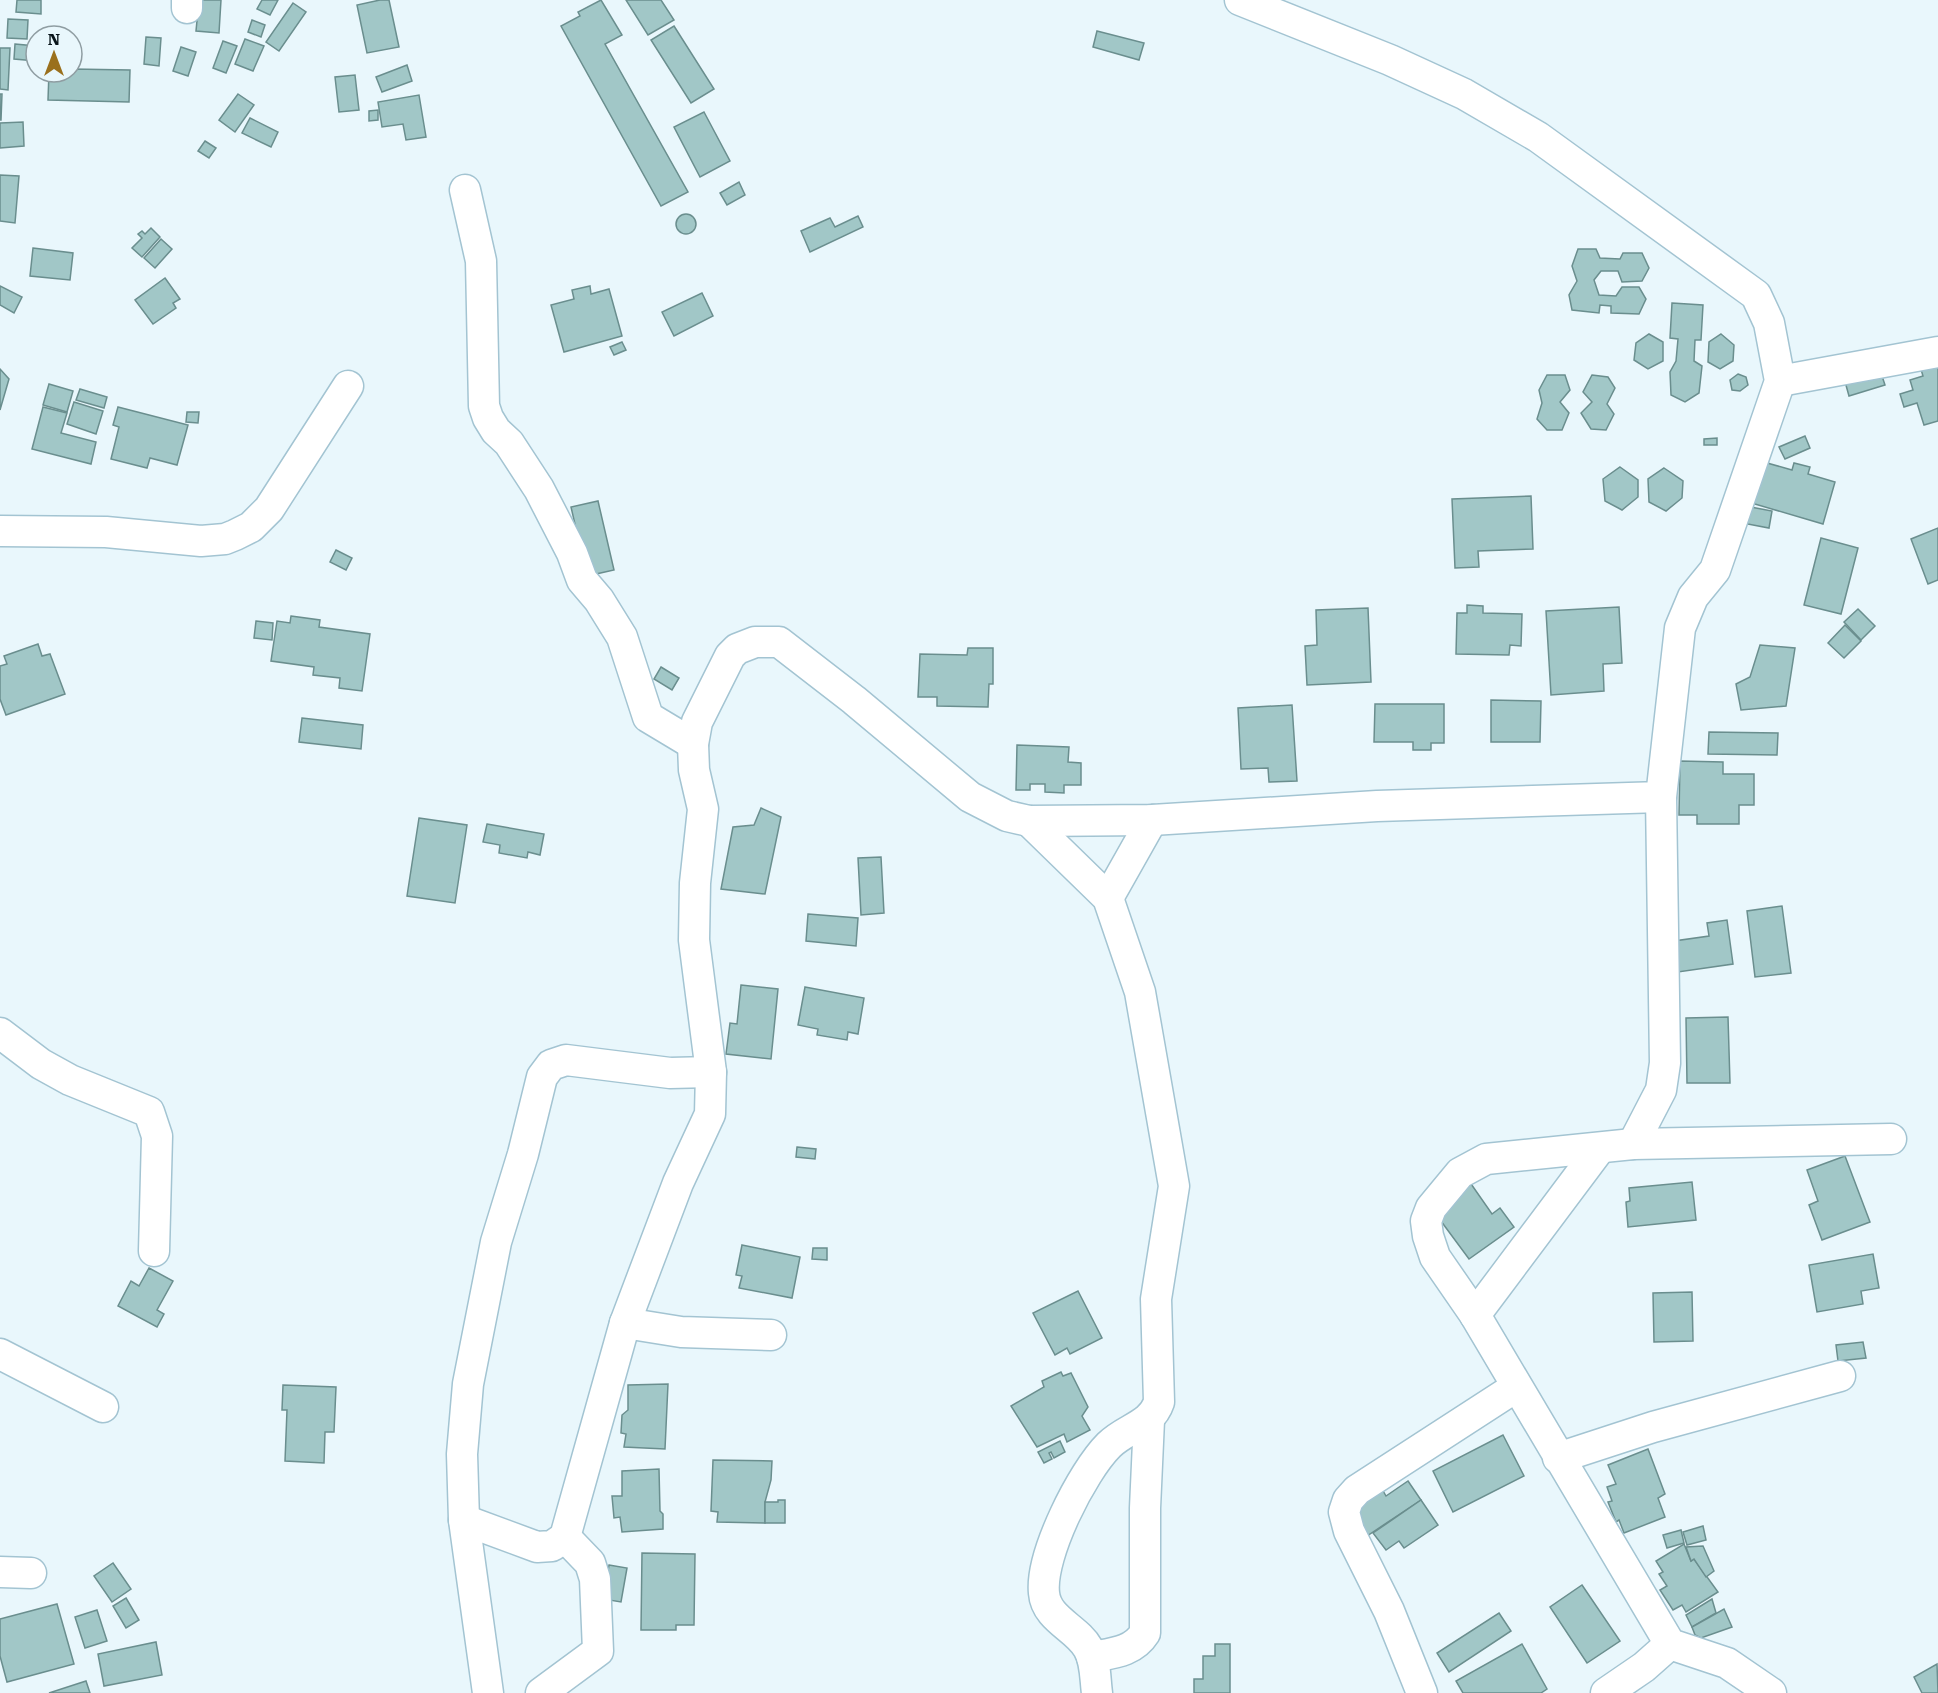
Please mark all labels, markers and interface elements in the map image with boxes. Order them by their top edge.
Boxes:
north arrow [24,24,84,84]
text: N [48,30,60,49]

